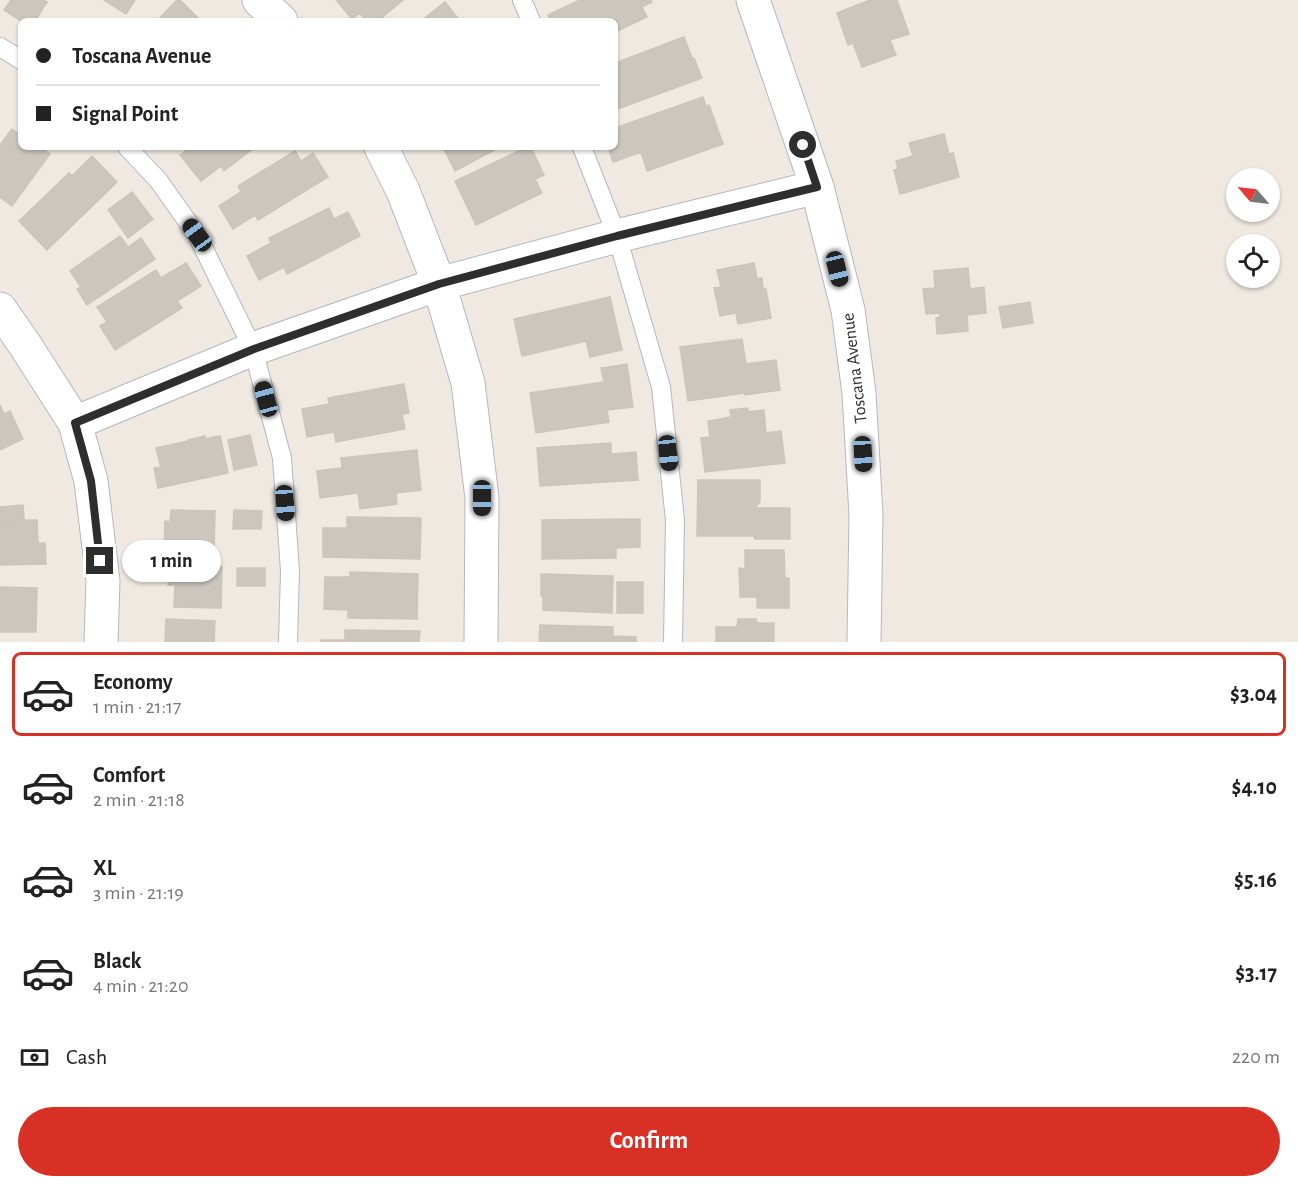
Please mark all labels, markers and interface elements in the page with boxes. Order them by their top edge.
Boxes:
text: Toscana Avenue [72,45,211,67]
text: Signal Point [72,103,178,125]
route start [789,131,816,158]
north arrow [1226,168,1280,222]
map controls [1226,168,1280,288]
car [179,215,215,255]
button: locate [1226,234,1280,288]
car [824,249,850,289]
street label: Toscana Avenue [839,312,871,424]
car [253,379,279,419]
car [657,434,679,472]
car [853,436,873,472]
car [473,480,491,516]
car [275,484,295,522]
callout: 1 min [121,540,220,582]
route end [86,547,113,574]
text: 1 min [150,551,193,571]
icon: car [21,667,75,721]
text: Economy [93,671,173,693]
text: $3.04 [1230,683,1277,705]
text: 1 min · 21:17 [93,697,181,717]
icon: car [21,760,75,814]
text: Comfort [93,764,165,786]
text: $4.10 [1232,776,1277,798]
text: 2 min · 21:18 [93,790,185,810]
icon: car [21,853,75,907]
text: XL [93,857,116,879]
text: $5.16 [1234,869,1277,891]
text: 3 min · 21:19 [93,883,184,903]
icon: car [21,946,75,1000]
text: Black [93,950,141,972]
text: $3.17 [1235,962,1277,984]
text: 4 min · 21:20 [93,976,188,996]
icon: cash [18,1041,51,1074]
text: Cash [66,1046,107,1068]
text: 220 m [1232,1047,1280,1067]
button: Confirm [18,1107,1280,1176]

